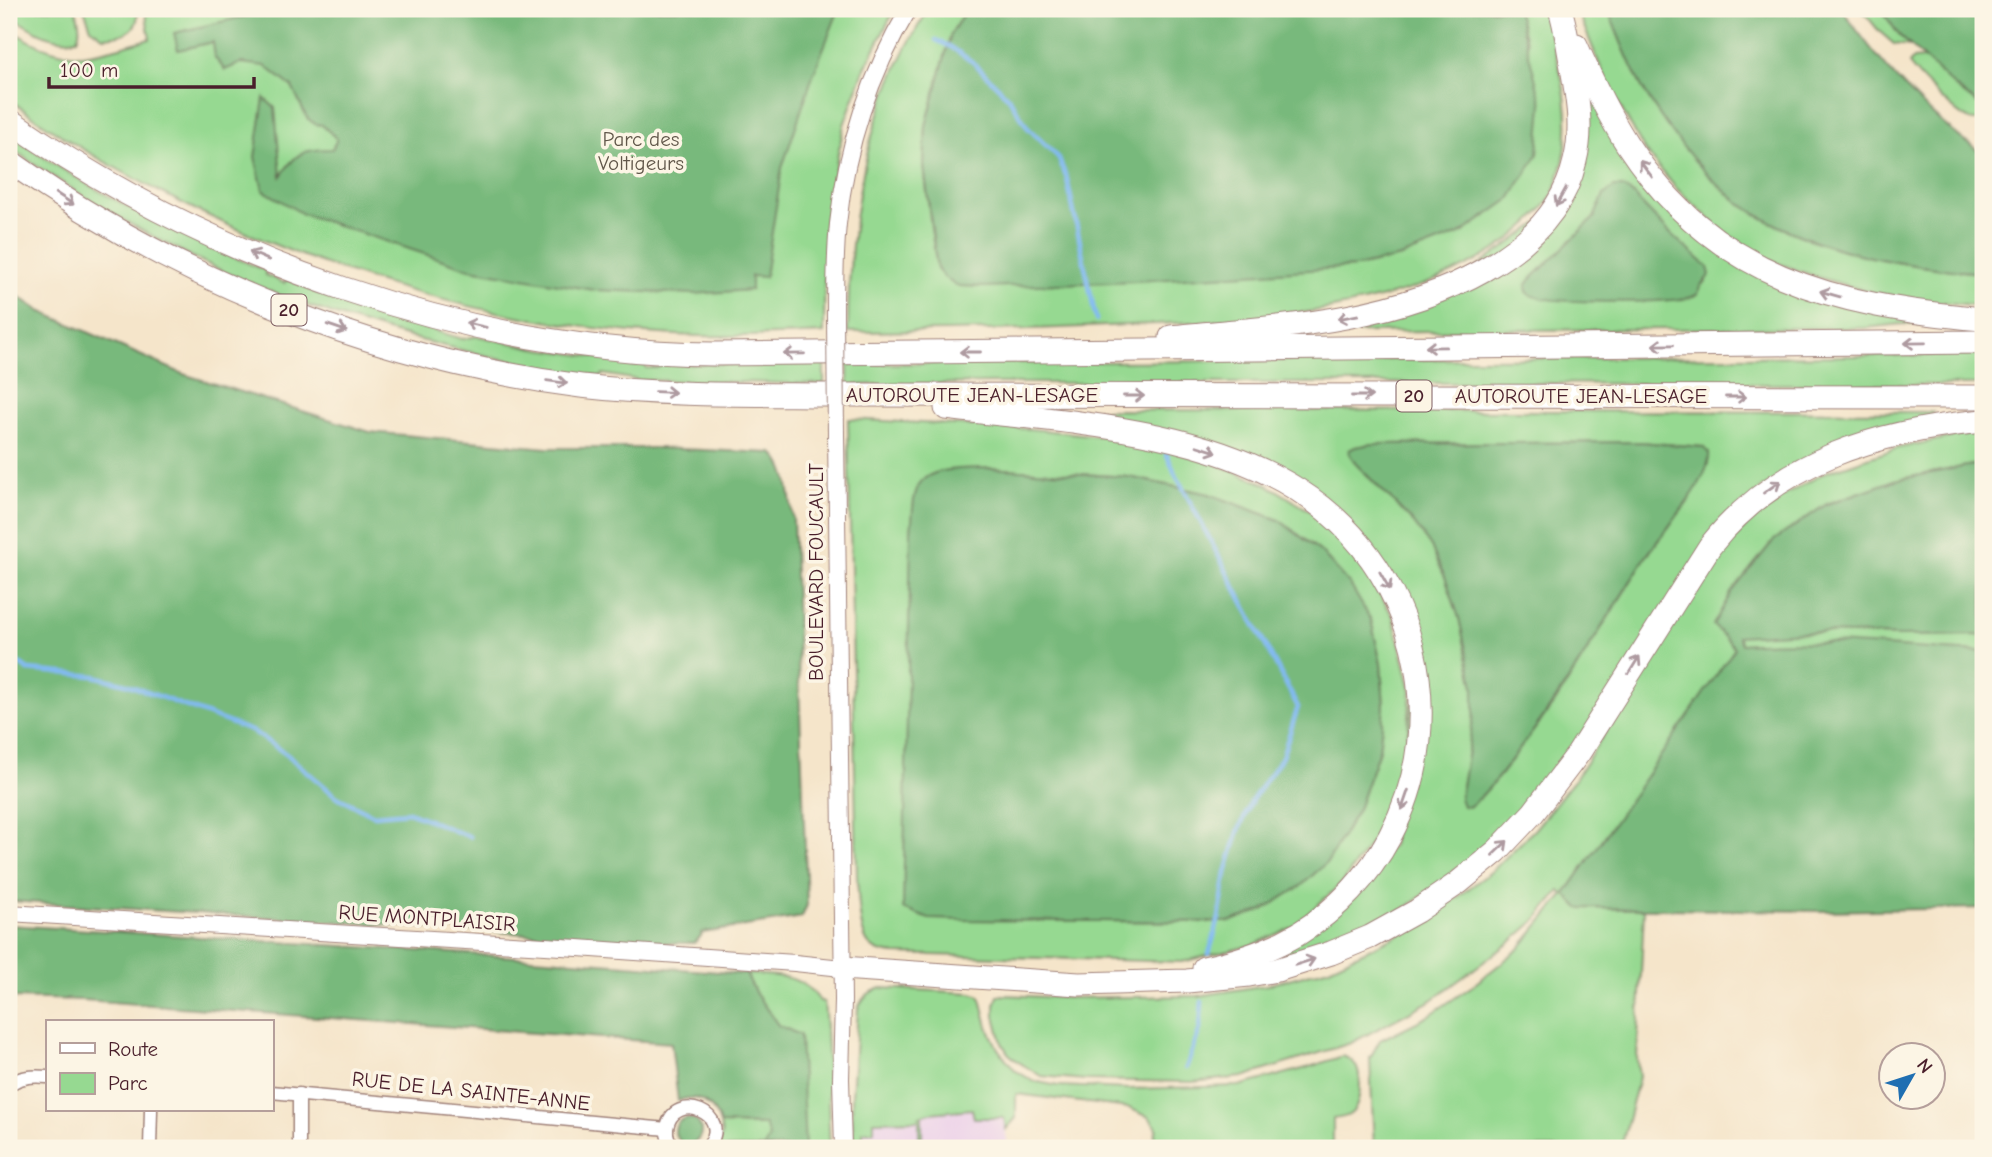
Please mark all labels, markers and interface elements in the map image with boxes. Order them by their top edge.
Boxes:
scale bar [49,46,254,90]
text: 100 m [60,58,118,82]
park label: Parc des Voltigeurs [598,127,684,175]
one-way arrow [1638,160,1653,179]
one-way arrow [1554,186,1567,207]
one-way arrow [55,192,75,206]
one-way arrow [249,249,270,262]
one-way arrow [1820,286,1842,299]
road number: 20 [272,294,306,326]
one-way arrow [1337,310,1360,324]
one-way arrow [465,317,488,331]
one-way arrow [325,323,347,335]
one-way arrow [1904,336,1927,350]
one-way arrow [1652,338,1675,352]
one-way arrow [1424,341,1447,354]
one-way arrow [959,345,982,359]
one-way arrow [782,347,805,361]
one-way arrow [545,376,568,389]
road number: 20 [1396,380,1432,412]
street label: AUTOROUTE JEAN-LESAGE [846,383,1098,407]
street label: AUTOROUTE JEAN-LESAGE [1455,384,1707,408]
one-way arrow [654,385,677,398]
one-way arrow [1123,389,1146,403]
one-way arrow [1350,389,1373,403]
one-way arrow [1725,390,1748,404]
one-way arrow [1196,444,1218,456]
street label: BOULEVARD FOUCAULT [804,463,828,681]
one-way arrow [1762,480,1782,494]
one-way arrow [1378,570,1392,590]
one-way arrow [1627,655,1641,675]
one-way arrow [1398,789,1411,811]
one-way arrow [1491,839,1508,856]
street label: RUE MONTPLAISIR [338,900,516,936]
one-way arrow [1294,955,1316,967]
legend [46,1020,273,1112]
text: Route [108,1037,158,1061]
north arrow [1876,1042,1946,1112]
text: N [1912,1054,1937,1078]
street label: RUE DE LA SAINTE-ANNE [351,1067,591,1115]
text: Parc [108,1071,148,1095]

